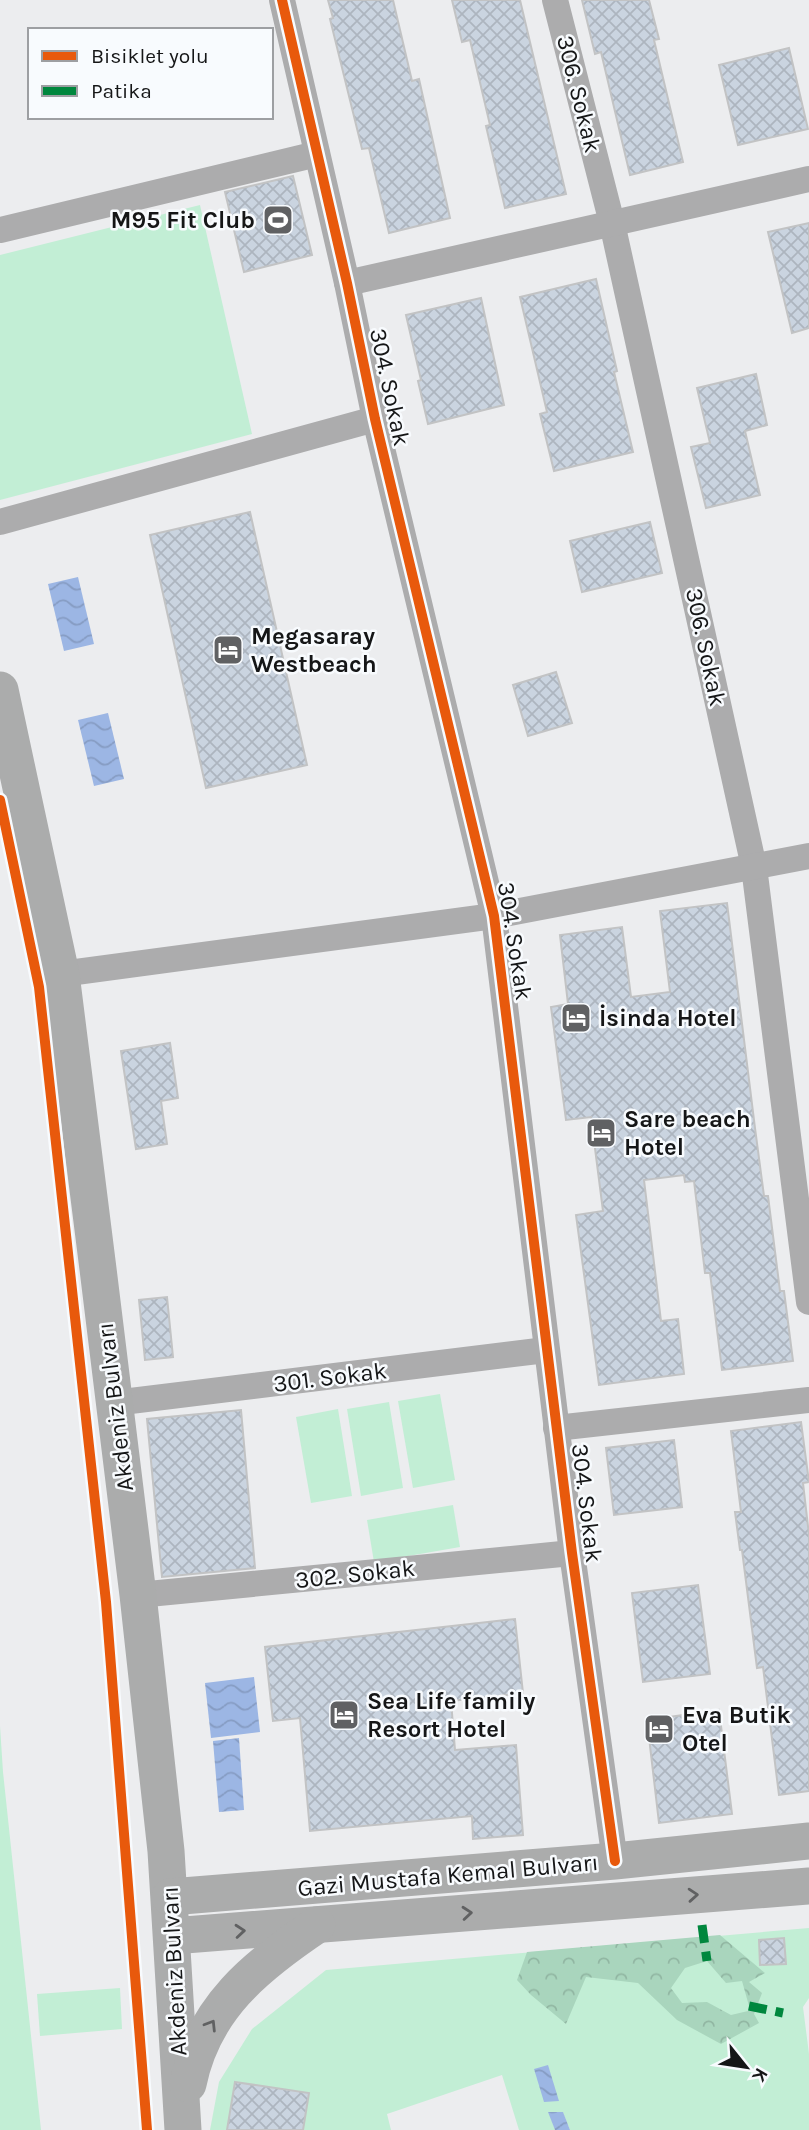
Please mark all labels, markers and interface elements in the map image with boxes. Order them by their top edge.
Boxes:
legend [28,28,273,119]
street label: 306. Sokak [551,32,607,156]
text: Bisiklet yolu [91,44,209,68]
text: Patika [91,79,152,103]
sports icon: M95 Fit Club [261,203,295,237]
place label: M95 Fit Club [111,206,255,234]
street label: 304. Sokak [364,326,416,448]
street label: 306. Sokak [680,585,732,709]
place label: Megasaray Westbeach [251,622,377,678]
hotel icon: Megasaray Westbeach [211,633,245,667]
street label: 304. Sokak [492,880,538,1002]
hotel icon: İsinda Hotel [559,1001,593,1035]
place label: İsinda Hotel [599,1004,737,1032]
place label: Sare beach Hotel [624,1105,751,1161]
hotel icon: Sare beach Hotel [584,1116,618,1150]
street label: Akdeniz Bulvarı [91,1321,139,1493]
street label: 301. Sokak [272,1356,388,1398]
street label: 304. Sokak [566,1442,608,1564]
street label: 302. Sokak [294,1554,416,1594]
place label: Sea Life family Resort Hotel [367,1687,535,1743]
hotel icon: Sea Life family Resort Hotel [327,1698,361,1732]
place label: Eva Butik Otel [682,1701,791,1757]
hotel icon: Eva Butik Otel [642,1712,676,1746]
street label: Gazi Mustafa Kemal Bulvarı [296,1848,600,1902]
street label: Akdeniz Bulvarı [156,1885,192,2057]
one-way arrow [688,1888,699,1903]
one-way arrow [461,1906,472,1921]
one-way arrow [235,1923,246,1938]
one-way arrow [202,2020,215,2033]
north arrow [711,2032,781,2102]
text: K [747,2064,772,2086]

